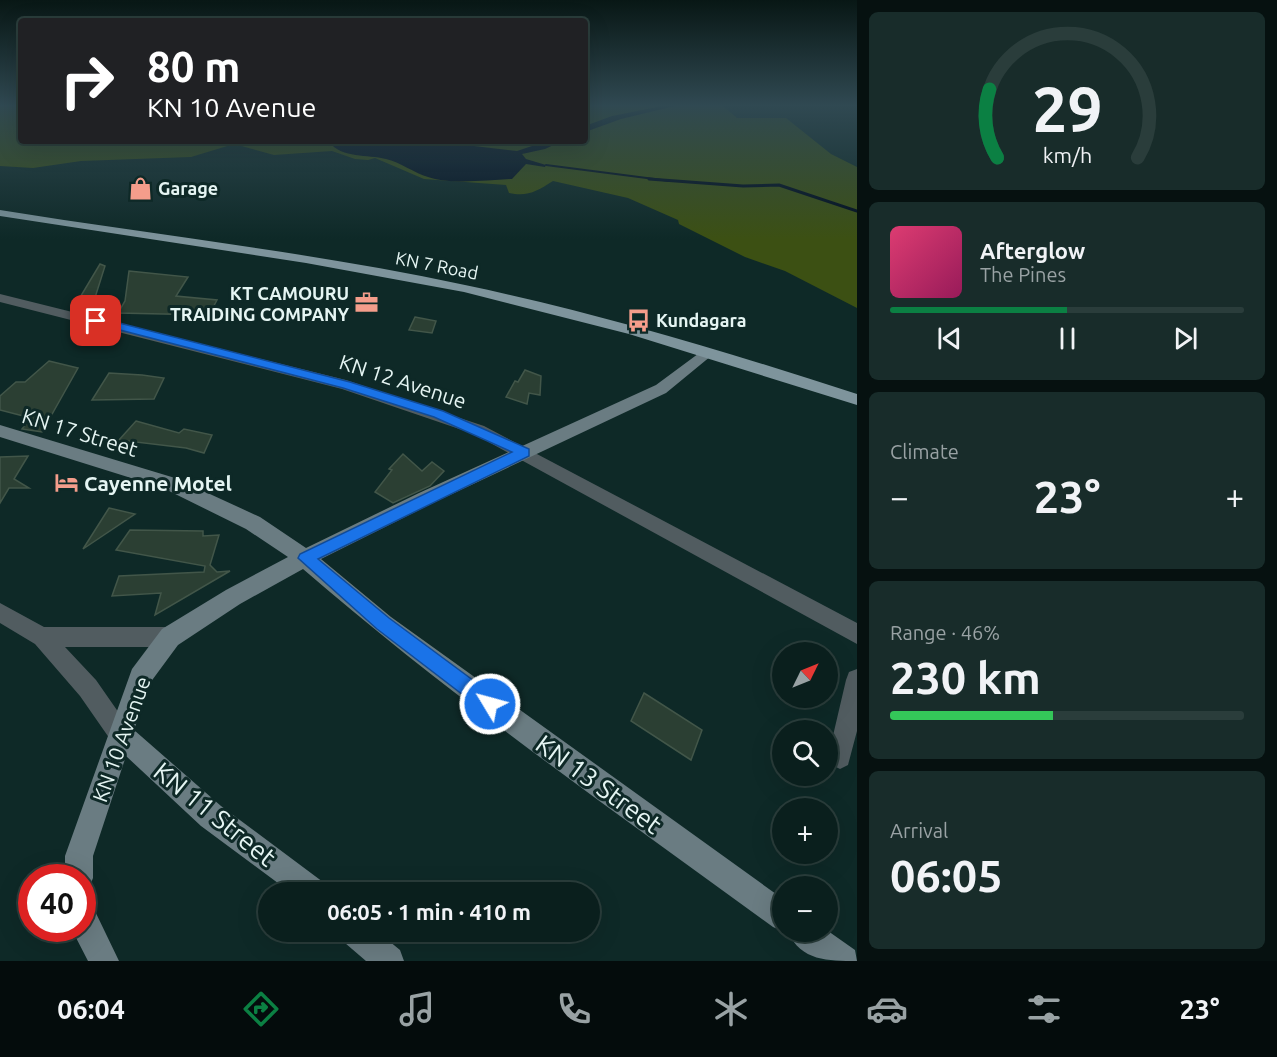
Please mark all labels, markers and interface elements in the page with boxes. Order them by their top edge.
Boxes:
icon: right [48,42,126,120]
text: 80 m [147,43,241,90]
text: 29 [1032,74,1102,144]
text: KN 10 Avenue [147,92,317,122]
text: km/h [1042,143,1092,167]
shop icon: Garage [127,175,153,201]
place label: Garage [158,178,218,198]
text: Afterglow [980,238,1085,263]
street label: KN 7 Road [394,247,480,283]
text: The Pines [980,263,1066,286]
place label: KT CAMOURU TRAIDING COMPANY [170,283,349,324]
office icon: KT CAMOURU TRAIDING COMPANY [354,290,380,316]
pin [70,295,121,346]
icon: arrive [79,304,112,337]
bus stop icon: Kundagara [625,307,651,333]
place label: Kundagara [656,310,747,330]
icon: previous [933,322,966,355]
icon: pause [1051,322,1084,355]
icon: next [1169,322,1202,355]
street label: KN 12 Avenue [337,349,469,413]
street label: KN 17 Street [19,403,141,461]
text: Climate [890,440,959,463]
hotel icon: Cayenne Motel [53,470,79,496]
place label: Cayenne Motel [84,471,232,495]
text: 23° [1034,471,1100,522]
text: − [890,478,909,515]
text: + [1225,478,1244,515]
text: Range · 46% [890,621,1000,644]
north arrow [772,642,838,708]
map controls [772,642,838,942]
text: 230 km [890,652,1041,703]
position arrow [458,672,522,736]
street label: KN 10 Avenue [87,673,155,805]
button: search [772,720,838,786]
street label: KN 13 Street [531,729,667,839]
street label: KN 11 Street [148,756,282,872]
button: + [772,798,838,864]
text: Arrival [890,819,948,842]
text: 06:05 [890,850,1003,901]
speed limit sign: 40 [18,864,96,942]
button: − [772,876,838,942]
text: 06:05 · 1 min · 410 m [327,899,531,924]
icon: directions [240,988,282,1030]
icon: music [396,988,438,1030]
icon: phone [553,988,595,1030]
icon: climate [710,988,752,1030]
icon: car [866,988,908,1030]
icon: filters [1023,988,1065,1030]
text: 06:04 [57,994,125,1024]
text: 23° [1180,994,1220,1024]

